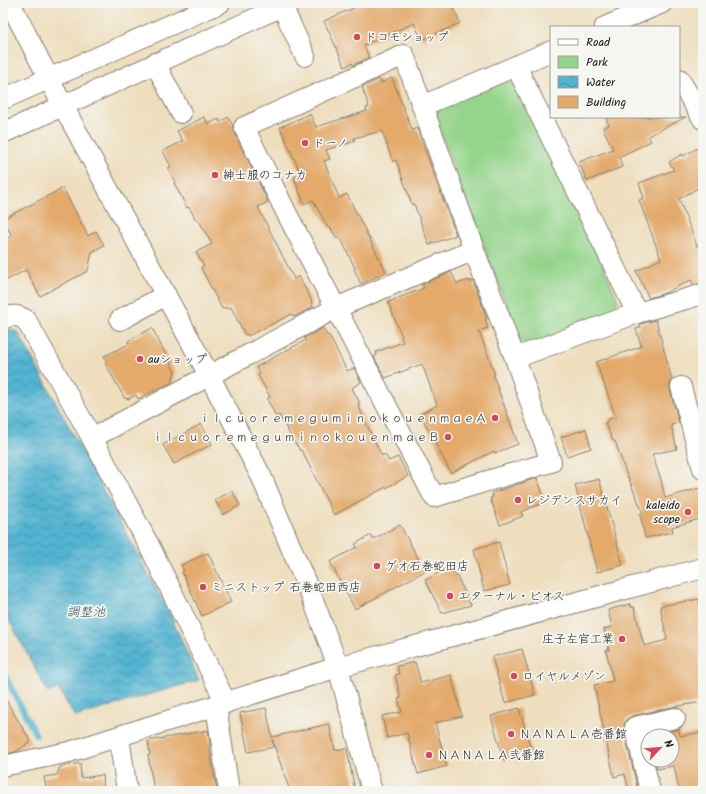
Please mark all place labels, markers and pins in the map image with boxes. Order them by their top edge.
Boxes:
place label: ドコモショップ [365,28,449,47]
marker: ドコモショップ [352,32,362,42]
place label: ドーノ [313,134,348,153]
marker: ドーノ [300,138,310,148]
place label: 紳士服のコナカ [223,166,307,185]
marker: 紳士服のコナカ [210,170,220,180]
place label: auショップ [148,350,207,369]
marker: auショップ [135,354,145,364]
place label: ｉｌｃｕｏｒｅｍｅｇｕｍｉｎｏｋｏｕｅｎｍａｅＡ [199,409,487,428]
marker: ｉｌｃｕｏｒｅｍｅｇｕｍｉｎｏｋｏｕｅｎｍａｅＡ [490,413,500,423]
place label: ｉｌｃｕｏｒｅｍｅｇｕｍｉｎｏｋｏｕｅｎｍａｅＢ [152,428,440,447]
marker: ｉｌｃｕｏｒｅｍｅｇｕｍｉｎｏｋｏｕｅｎｍａｅＢ [443,432,453,442]
place label: レジデンスサカイ [526,491,622,510]
marker: レジデンスサカイ [513,495,523,505]
place label: kaleido scope [646,496,681,529]
marker: kaleido scope [683,507,693,517]
place label: ゲオ石巻蛇田店 [385,557,469,576]
marker: ゲオ石巻蛇田店 [372,561,382,571]
place label: ミニストップ 石巻蛇田西店 [211,578,361,597]
marker: ミニストップ 石巻蛇田西店 [198,582,208,592]
place label: エターナル・ビオス [458,587,565,606]
marker: エターナル・ビオス [445,591,455,601]
place label: 庄子左官工業 [542,630,614,649]
marker: 庄子左官工業 [617,634,627,644]
place label: ロイヤルメゾン [522,667,606,686]
marker: ロイヤルメゾン [509,671,519,681]
place label: ＮＡＮＡＬＡ壱番館 [519,725,627,744]
marker: ＮＡＮＡＬＡ壱番館 [506,729,516,739]
place label: ＮＡＮＡＬＡ弐番館 [437,746,545,765]
marker: ＮＡＮＡＬＡ弐番館 [424,750,434,760]

